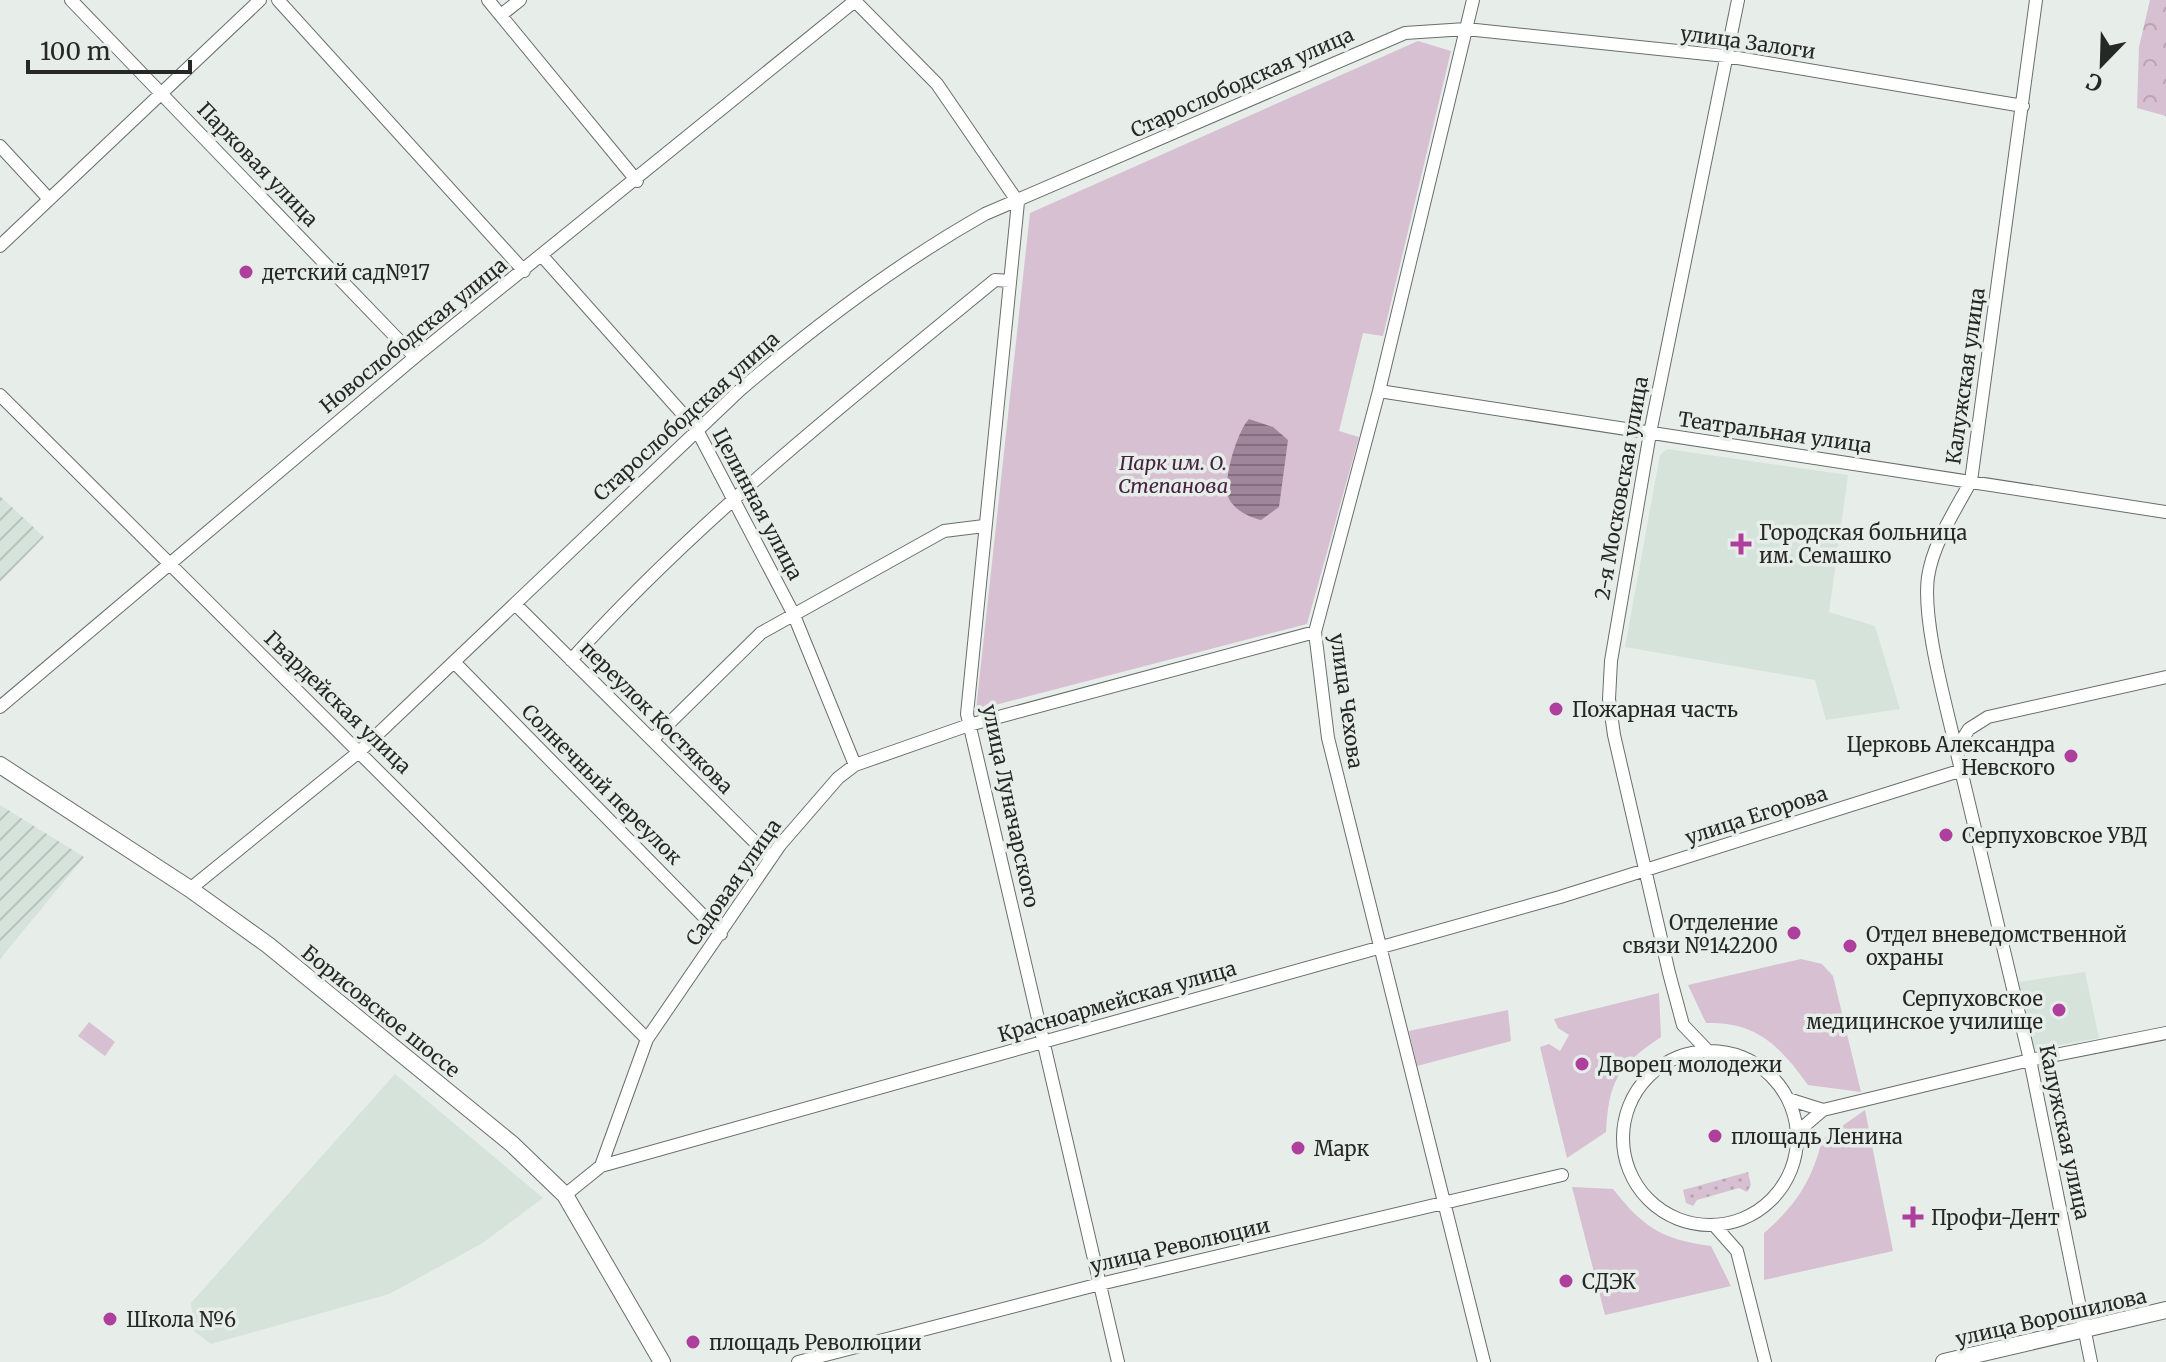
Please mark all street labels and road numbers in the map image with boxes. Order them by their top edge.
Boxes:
street label: улица Залоги [1679,20,1817,64]
street label: Старослободская улица [1127,21,1358,143]
street label: Парковая улица [192,97,324,232]
street label: Новослободская улица [315,252,512,418]
street label: Калужская улица [1940,286,1990,466]
street label: Старослободская улица [588,326,784,506]
street label: 2-я Московская улица [1589,374,1653,602]
street label: Театральная улица [1677,406,1874,458]
street label: Целинная улица [708,424,809,584]
street label: Гвардейская улица [259,625,417,779]
street label: улица Чехова [1325,632,1369,770]
street label: переулок Костякова [575,635,739,799]
street label: Солнечный переулок [517,699,688,870]
street label: улица Луначарского [977,702,1045,910]
street label: улица Егорова [1682,780,1830,850]
street label: Садовая улица [680,814,786,950]
street label: Борисовское шоссе [297,940,465,1082]
street label: Красноармейская улица [995,955,1239,1047]
street label: Калужская улица [2034,1042,2096,1222]
street label: улица Революции [1088,1212,1272,1278]
street label: улица Ворошилова [1953,1283,2149,1351]

